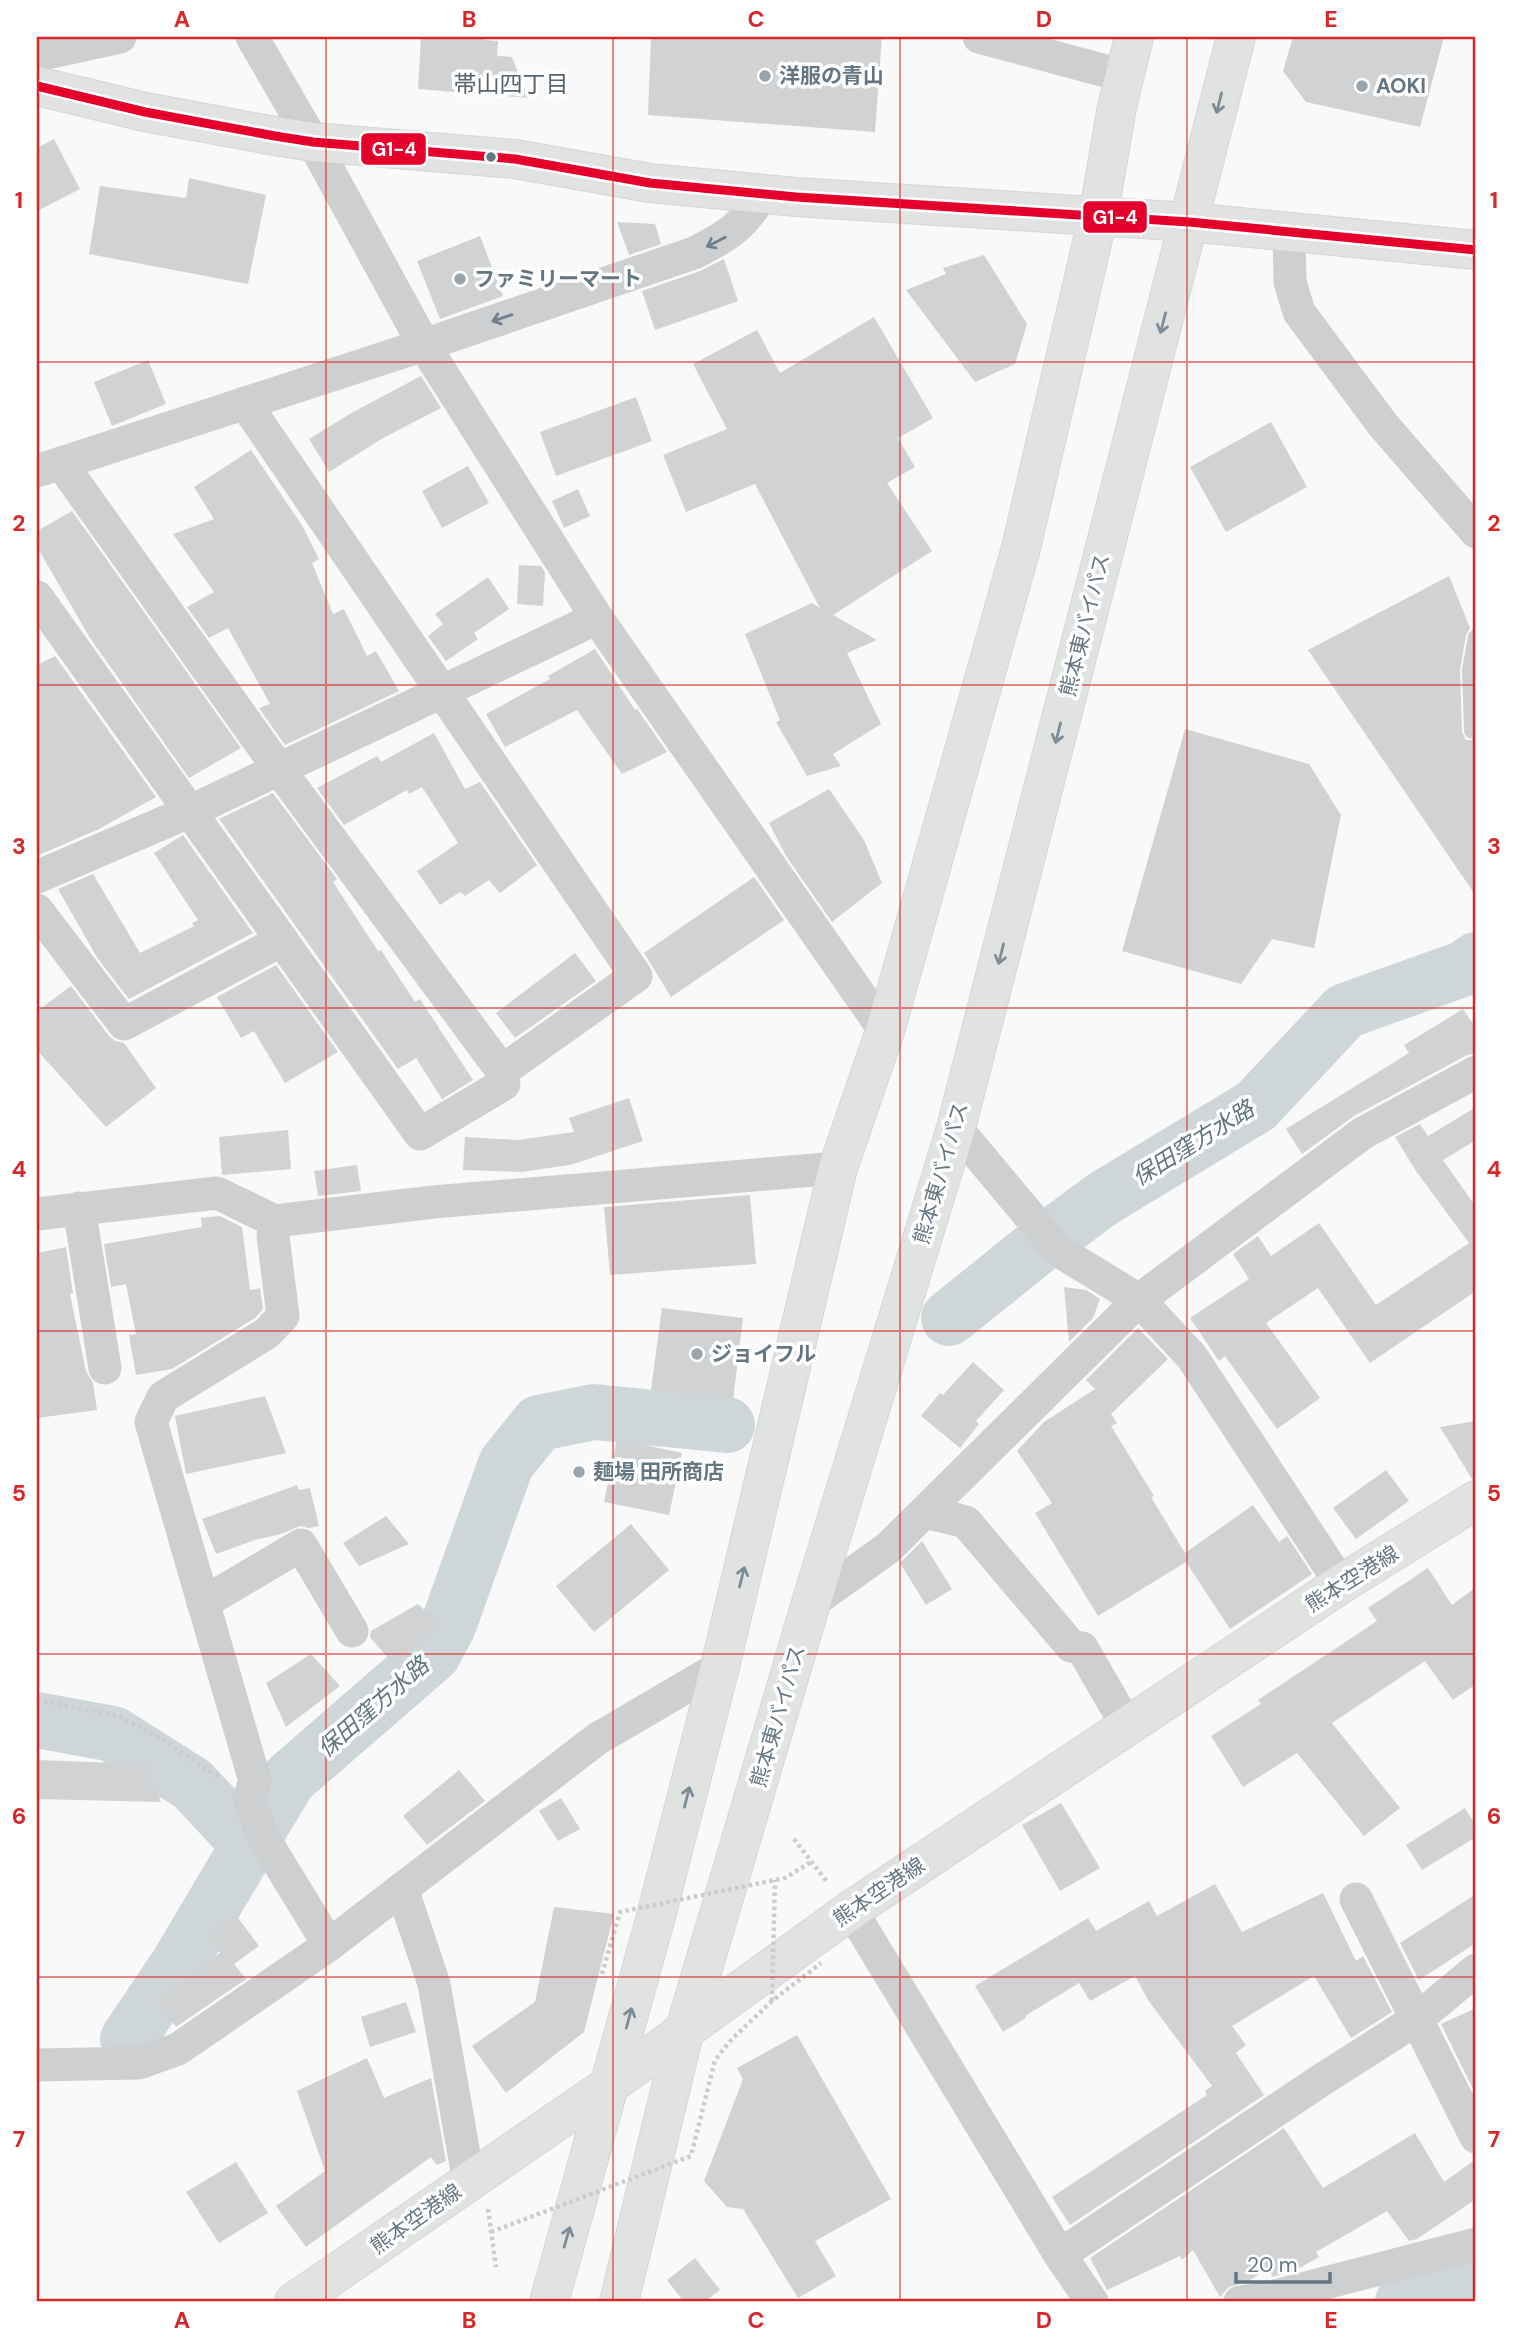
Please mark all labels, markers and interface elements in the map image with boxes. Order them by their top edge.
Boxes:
text: A [174,4,190,34]
text: B [462,4,476,34]
text: C [748,4,764,34]
text: D [1036,4,1052,34]
text: E [1324,4,1338,34]
place label: 洋服の青山 [779,62,884,90]
marker: 洋服の青山 [757,68,773,84]
district label: 帯山四丁目 [454,69,569,99]
place label: AOKI [1376,72,1426,100]
marker: AOKI [1354,78,1370,94]
one-way arrow [1212,91,1225,114]
line badge: G1-4 [360,132,427,166]
text: G1-4 [372,137,417,162]
unlabelled marker [484,150,498,164]
text: 1 [15,185,23,215]
text: 1 [1490,185,1498,215]
line badge: G1-4 [1082,200,1148,234]
text: G1-4 [1093,205,1138,230]
one-way arrow [706,235,727,249]
place label: ファミリーマート [474,265,642,293]
marker: ファミリーマート [452,271,468,287]
one-way arrow [1156,311,1169,334]
one-way arrow [491,313,513,325]
text: 2 [12,508,26,538]
text: 2 [1487,508,1501,538]
street label: 熊本東バイパス [1054,550,1116,700]
one-way arrow [1051,722,1064,744]
text: 3 [12,831,26,861]
text: 3 [1487,831,1501,861]
one-way arrow [994,942,1007,965]
water label: 保田窪方水路 [1127,1093,1261,1192]
street label: 熊本東バイパス [907,1099,975,1247]
text: 4 [12,1154,27,1184]
text: 4 [1487,1154,1502,1184]
place label: ジョイフル [711,1340,816,1368]
marker: ジョイフル [689,1346,705,1362]
place label: 麺場 田所商店 [593,1458,724,1486]
marker: 麺場 田所商店 [571,1464,587,1480]
text: 5 [12,1478,26,1508]
text: 5 [1487,1478,1501,1508]
street label: 熊本空港線 [1300,1539,1404,1619]
one-way arrow [736,1566,749,1589]
street label: 熊本東バイパス [744,1642,812,1790]
water label: 保田窪方水路 [311,1649,436,1764]
one-way arrow [681,1787,694,1809]
text: 6 [12,1801,26,1831]
text: 6 [1487,1801,1501,1831]
street label: 熊本空港線 [828,1851,930,1933]
one-way arrow [623,2007,636,2029]
text: 7 [13,2124,25,2154]
text: 7 [1488,2124,1500,2154]
street label: 熊本空港線 [365,2177,467,2261]
one-way arrow [562,2226,575,2248]
scale bar [1236,2241,1331,2285]
text: 20 m [1247,2251,1298,2279]
text: A [174,2305,190,2335]
text: B [462,2305,476,2335]
text: C [748,2305,764,2335]
text: D [1036,2305,1052,2335]
text: E [1324,2305,1338,2335]

